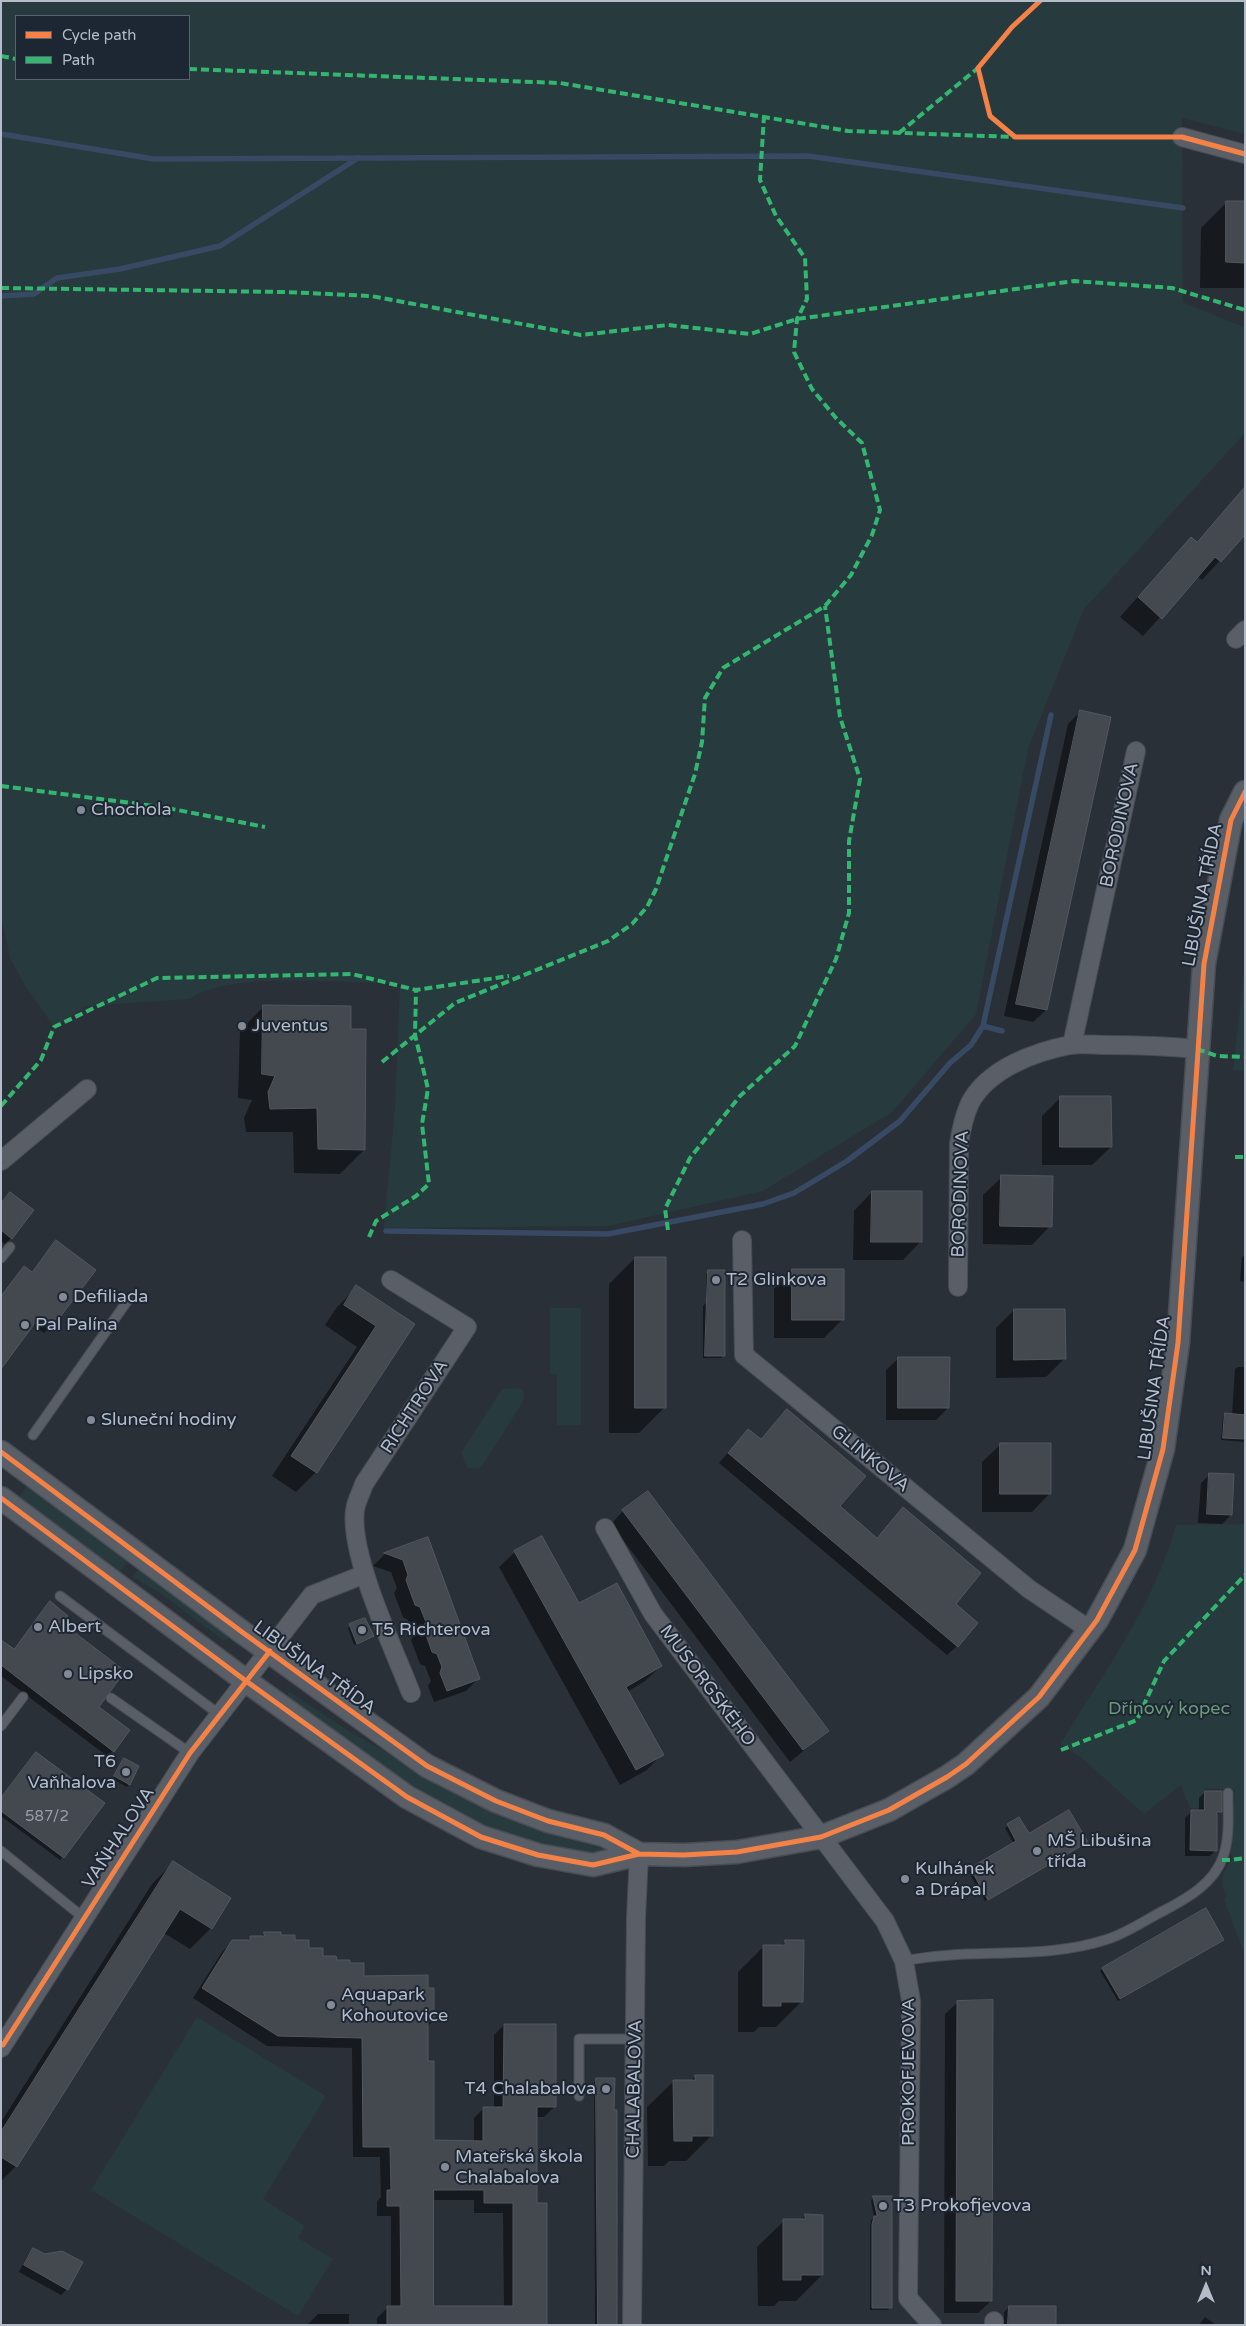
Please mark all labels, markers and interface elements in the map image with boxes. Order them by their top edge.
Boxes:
legend [15,15,190,80]
text: Cycle path [62,26,136,44]
text: Path [62,51,95,69]
street label: BORODINOVA [1096,761,1144,889]
place label: Chochola [91,799,172,821]
marker: Chochola [75,804,87,816]
street label: LIBUŠINA TŘÍDA [1178,821,1228,969]
place label: Juventus [252,1015,328,1037]
marker: Juventus [236,1020,248,1032]
street label: BORODINOVA [948,1130,974,1258]
place label: T2 Glinkova [726,1269,827,1291]
marker: T2 Glinkova [710,1274,722,1286]
place label: Defiliada [73,1286,148,1308]
marker: Defiliada [57,1291,69,1303]
place label: Pal Palína [35,1314,118,1336]
street label: LIBUŠINA TŘÍDA [1134,1314,1176,1462]
marker: Pal Palína [19,1319,31,1331]
street label: RICHTROVA [377,1356,453,1458]
place label: Sluneční hodiny [101,1409,236,1431]
marker: Sluneční hodiny [85,1414,97,1426]
street label: GLINKOVA [826,1421,914,1497]
place label: Albert [48,1616,101,1638]
street label: LIBUŠINA TŘÍDA [249,1616,379,1720]
place label: T5 Richterova [372,1619,491,1641]
marker: Albert [32,1621,44,1633]
street label: MUSORGSKÉHO [654,1621,760,1751]
marker: T5 Richterova [356,1624,368,1636]
place label: Lipsko [78,1663,133,1685]
marker: Lipsko [62,1668,74,1680]
park label: Dřínový kopec [1108,1698,1230,1720]
place label: T6 Vaňhalova [27,1751,116,1794]
marker: T6 Vaňhalova [120,1766,132,1778]
street label: VAŇHALOVA [78,1783,160,1893]
house number: 587/2 [25,1808,69,1826]
place label: MŠ Libušina třída [1047,1830,1152,1872]
marker: MŠ Libušina třída [1031,1845,1043,1857]
place label: Kulhánek a Drápal [915,1858,995,1900]
marker: Kulhánek a Drápal [899,1873,911,1885]
place label: Aquapark Kohoutovice [341,1984,448,2026]
street label: PROKOFJEVOVA [898,1998,920,2146]
marker: Aquapark Kohoutovice [325,1999,337,2011]
street label: CHALABALOVA [623,2019,647,2159]
place label: T4 Chalabalova [465,2078,596,2100]
marker: T4 Chalabalova [600,2083,612,2095]
place label: Mateřská škola Chalabalova [455,2146,583,2188]
marker: Mateřská škola Chalabalova [439,2161,451,2173]
place label: T3 Prokofjevova [893,2195,1031,2217]
marker: T3 Prokofjevova [877,2200,889,2212]
north arrow [1181,2261,1231,2311]
text: N [1200,2262,1212,2279]

